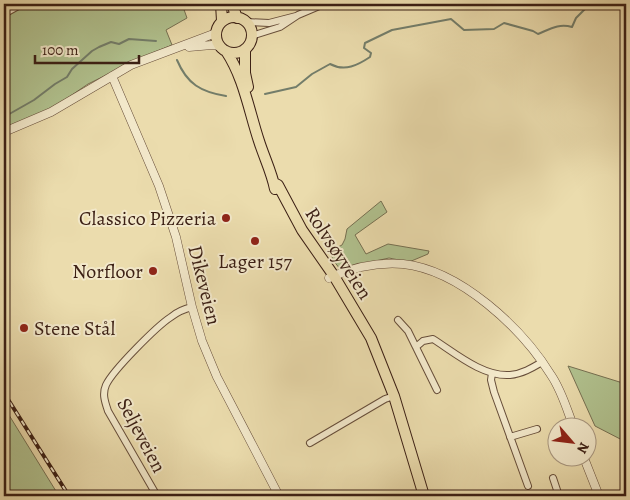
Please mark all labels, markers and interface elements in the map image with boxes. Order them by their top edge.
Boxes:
scale bar [35,32,139,64]
text: 100 m [42,40,79,60]
street label: Rolvsøyveien [299,202,379,305]
place label: Classico Pizzeria [79,205,217,232]
marker: Classico Pizzeria [220,212,232,224]
marker: Lager 157 [249,235,261,247]
street label: Dikeveien [182,242,227,328]
place label: Lager 157 [218,248,293,275]
place label: Norfloor [72,258,143,285]
marker: Norfloor [147,265,159,277]
place label: Stene Stål [34,315,116,342]
marker: Stene Stål [18,322,30,334]
street label: Seljeveien [111,393,173,477]
north arrow [548,418,598,468]
text: N [572,439,594,457]

